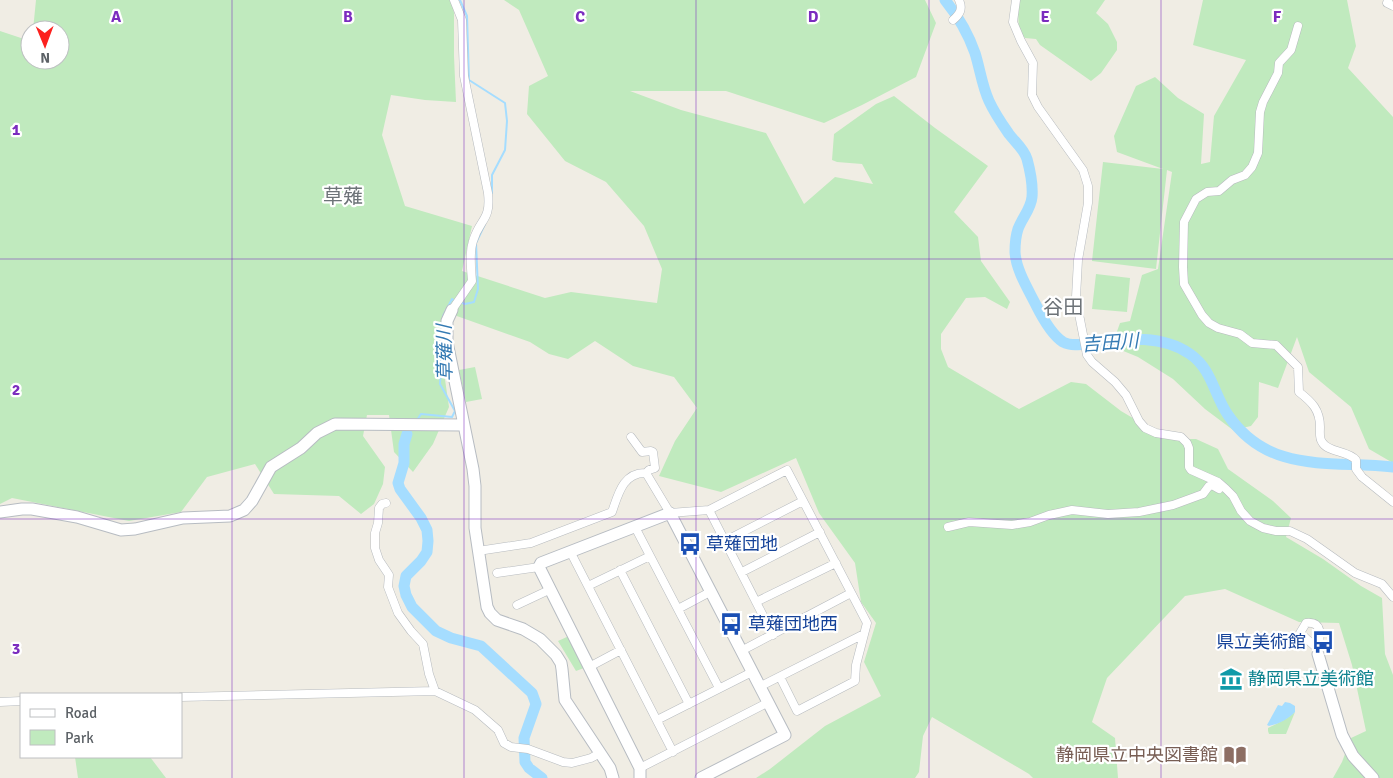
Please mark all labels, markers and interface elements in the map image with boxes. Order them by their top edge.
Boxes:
text: A [111,7,122,27]
text: B [343,7,353,27]
text: C [575,7,585,27]
text: D [808,7,819,27]
text: E [1040,7,1050,27]
text: F [1273,7,1282,27]
north arrow [20,20,70,70]
text: N [40,49,50,66]
text: 1 [12,120,21,140]
district label: 草薙 [323,184,363,209]
district label: 谷田 [1043,295,1083,320]
water label: 草薙川 [432,322,457,382]
water label: 吉田川 [1081,329,1141,357]
text: 2 [12,380,20,400]
bus stop icon: 草薙団地 [677,531,703,557]
place label: 草薙団地 [706,533,778,555]
bus stop icon: 草薙団地西 [718,611,744,637]
place label: 草薙団地西 [748,613,838,635]
bus stop icon: 県立美術館 [1310,629,1336,655]
place label: 県立美術館 [1216,631,1306,653]
text: 3 [12,639,20,659]
museum icon: 静岡県立美術館 [1218,666,1244,692]
place label: 静岡県立美術館 [1248,668,1374,690]
legend [20,693,182,758]
text: Road [65,704,97,722]
text: Park [65,729,94,747]
library icon: 静岡県立中央図書館 [1222,742,1248,768]
place label: 静岡県立中央図書館 [1056,744,1218,766]

